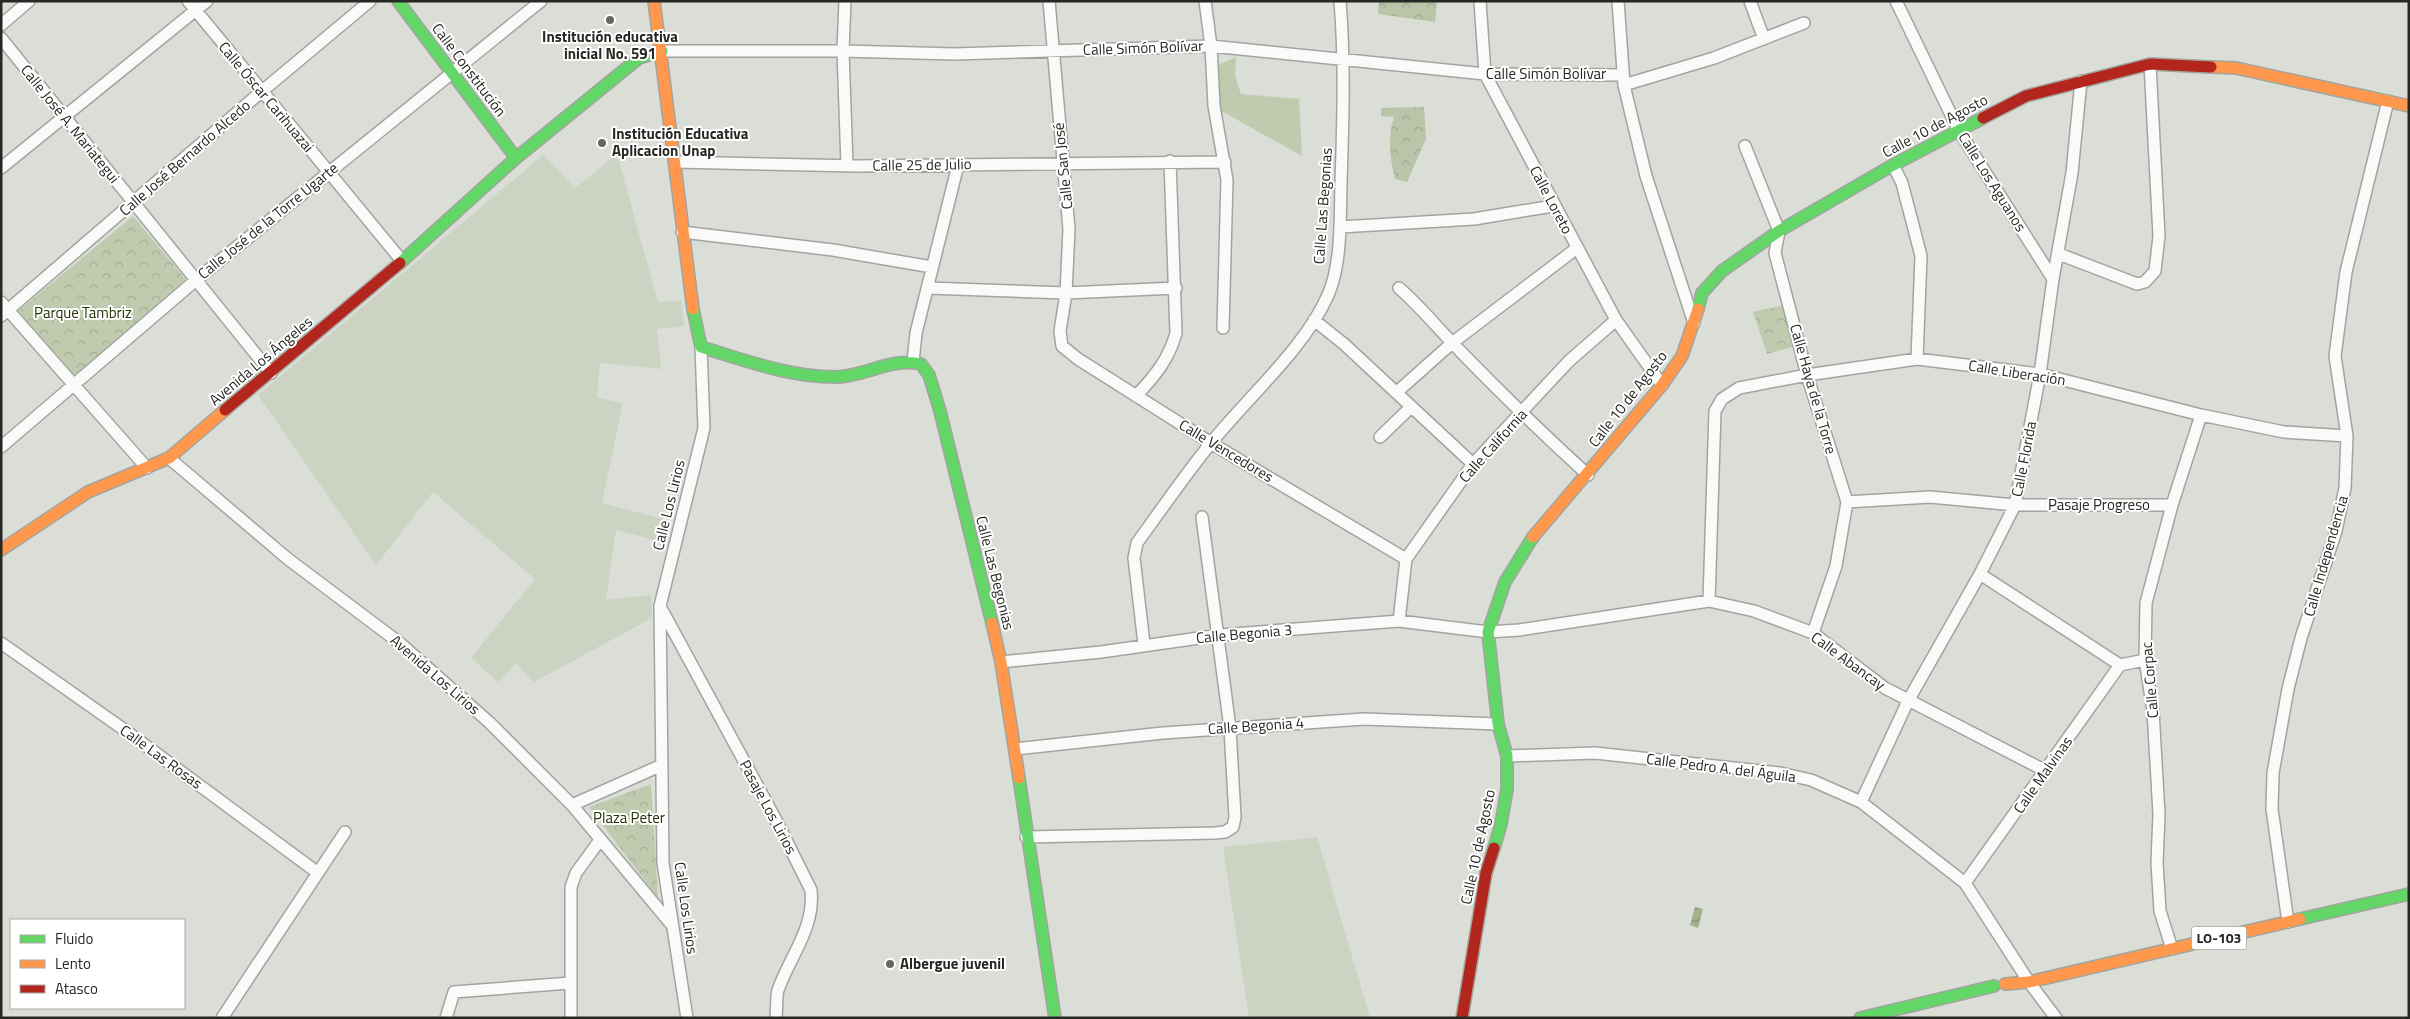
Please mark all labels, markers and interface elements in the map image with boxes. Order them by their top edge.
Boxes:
marker: Institución educativa inicial No. 591 [604,14,616,26]
street label: Calle Constitución [427,18,512,121]
place label: Institución educativa inicial No. 591 [542,25,678,65]
street label: Calle Simón Bolívar [1082,34,1204,61]
street label: Calle Óscar Carihuazai [213,36,320,157]
street label: Calle José A. Mariategui [15,59,126,188]
street label: Calle Simón Bolívar [1486,62,1606,85]
street label: Calle 10 de Agosto [1878,88,1992,163]
street label: Calle José Bernardo Alcedo [114,94,255,221]
street label: Calle San José [1047,121,1078,211]
place label: Institución Educativa Aplicacion Unap [612,122,749,162]
street label: Calle Los Aguanos [1953,127,2032,236]
marker: Institución Educativa Aplicacion Unap [596,137,608,149]
street label: Calle Las Begonias [1307,147,1338,265]
street label: Calle 25 de Julio [872,152,972,177]
street label: Calle José de la Torre Ugarte [192,157,343,285]
street label: Calle Loreto [1524,162,1579,238]
park label: Parque Tambriz [34,301,132,324]
street label: Avenida Los Ángeles [204,310,317,411]
street label: Calle Haya de la Torre [1784,321,1843,457]
street label: Calle 10 de Agosto [1583,345,1673,452]
street label: Calle Liberación [1967,353,2067,392]
street label: Calle California [1453,403,1533,488]
street label: Calle Vencedores [1175,413,1278,488]
street label: Calle Florida [2005,419,2042,499]
street label: Calle Los Lirios [646,457,691,553]
street label: Calle Independencia [2297,492,2354,619]
street label: Pasaje Progreso [2048,493,2150,516]
street label: Calle Las Begonias [970,513,1021,632]
street label: Calle Begonia 3 [1195,618,1293,649]
street label: Calle Abancay [1806,626,1890,695]
street label: Avenida Los Lirios [385,629,485,720]
street label: Calle Corpac [2135,641,2164,719]
street label: Calle Begonia 4 [1207,711,1305,740]
street label: Calle Las Rosas [115,719,207,794]
street label: Calle Malvinas [2007,731,2078,818]
street label: Calle Pedro A. del Águila [1645,747,1798,788]
street label: Pasaje Los Lirios [734,755,803,858]
street label: Calle 10 de Agosto [1454,787,1501,907]
park label: Plaza Peter [593,806,665,829]
street label: Calle Los Lirios [669,860,704,955]
legend [10,919,185,1009]
road number: LO-103 [2192,926,2246,950]
text: Fluido [55,927,94,950]
text: Lento [55,952,91,975]
place label: Albergue juvenil [900,952,1005,975]
marker: Albergue juvenil [884,958,896,970]
text: Atasco [55,977,98,1000]

